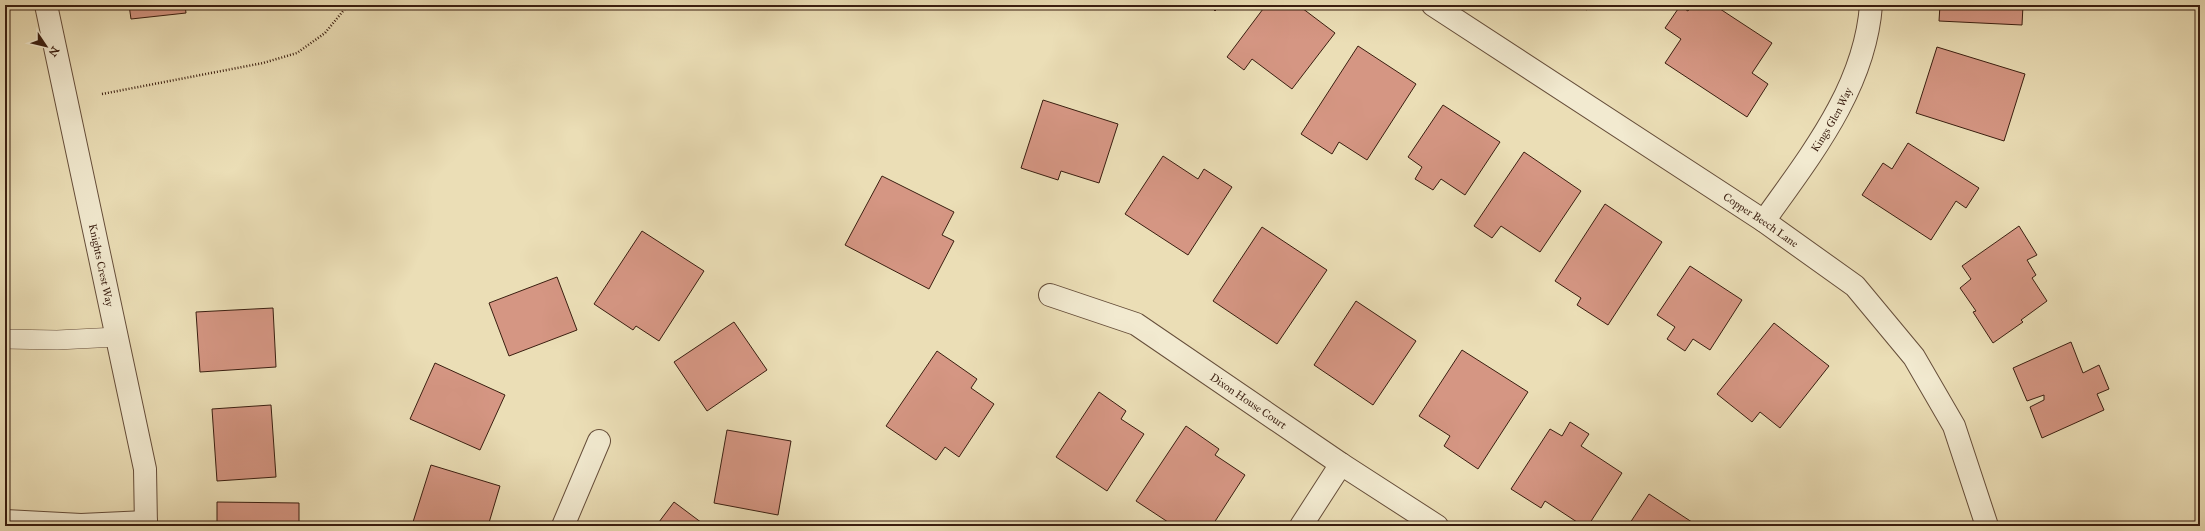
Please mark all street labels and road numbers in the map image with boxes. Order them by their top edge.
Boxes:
street label: Kings Glen Way [1808,85,1855,154]
street label: Copper Beech Lane [1721,190,1801,250]
street label: Knights Crest Way [86,223,117,309]
street label: Dixon House Court [1208,370,1289,431]

